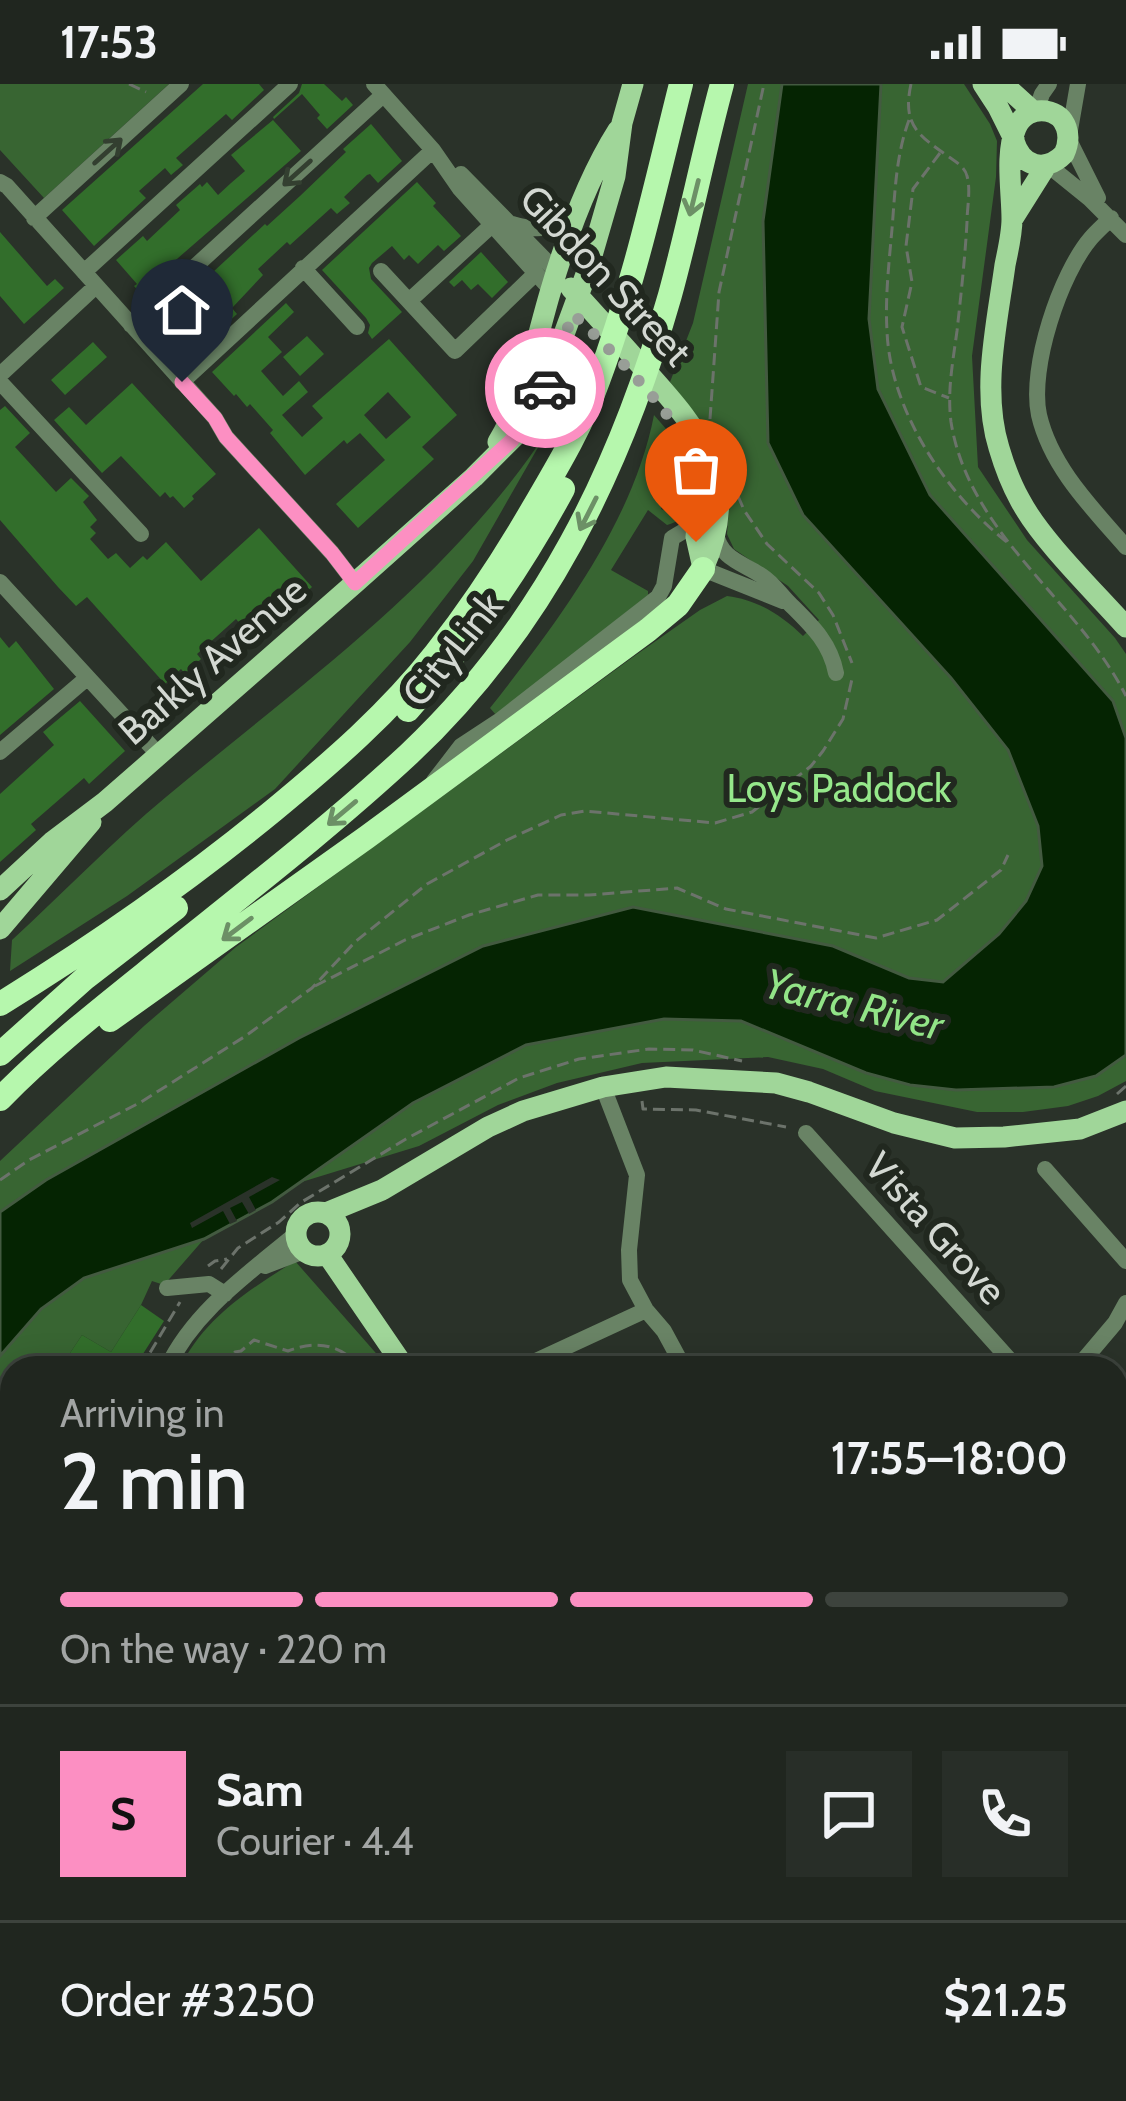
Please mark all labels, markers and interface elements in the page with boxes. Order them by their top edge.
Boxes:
text: 17:53 [60,15,158,69]
one-way arrow [92,138,122,165]
one-way arrow [282,159,312,187]
street label: Gibdon Street [510,175,702,375]
one-way arrow [681,178,704,216]
pin [131,259,233,382]
icon: home [149,277,215,343]
courier [485,328,605,448]
icon: car [512,355,578,421]
pin [645,419,747,542]
icon: bag [663,437,729,503]
one-way arrow [575,496,598,532]
street label: Barkly Avenue [108,565,316,755]
street label: CityLink [392,582,513,716]
park label: Loys Paddock [726,764,952,812]
one-way arrow [327,798,358,826]
one-way arrow [221,916,254,942]
water label: Yarra River [759,957,951,1052]
street label: Vista Grove [855,1142,1017,1314]
text: Arriving in [60,1389,224,1437]
text: 17:55–18:00 [831,1431,1068,1485]
text: 2 min [60,1434,248,1529]
text: On the way · 220 m [60,1625,387,1673]
button: chat [786,1751,912,1877]
button: phone [942,1751,1068,1877]
text: Sam [216,1763,304,1817]
text: S [110,1787,136,1841]
text: Courier · 4.4 [216,1817,414,1865]
text: Order #3250 [60,1973,316,2027]
text: $21.25 [944,1973,1068,2027]

